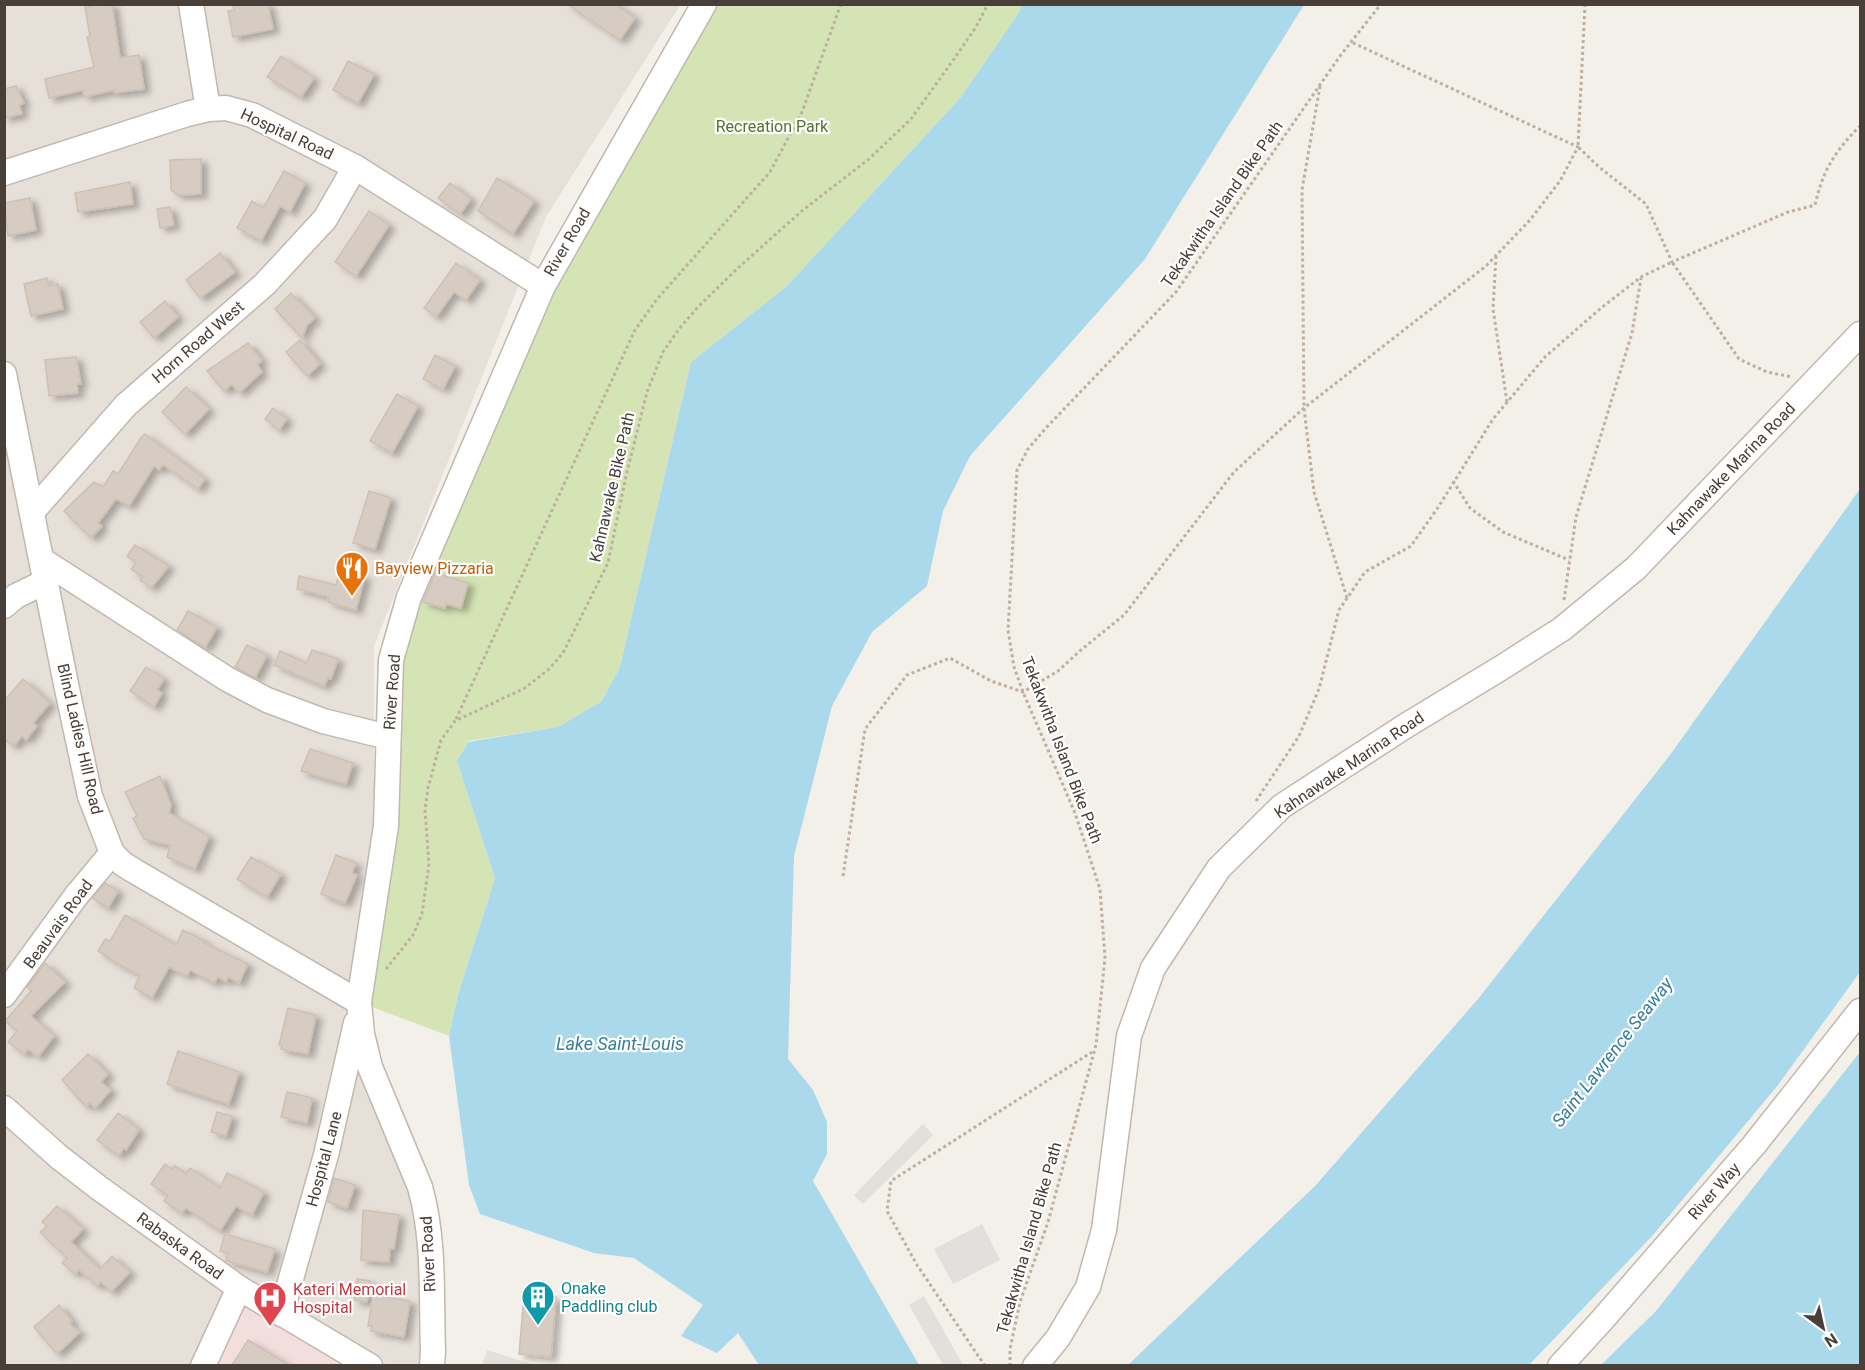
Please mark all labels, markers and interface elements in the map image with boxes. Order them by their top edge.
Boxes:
street label: Hospital Road [238,104,336,164]
park label: Recreation Park [716,117,829,136]
street label: Tekakwitha Island Bike Path [1157,117,1287,291]
street label: River Road [540,204,594,280]
street label: Horn Road West [148,297,248,387]
street label: Kahnawake Marina Road [1663,399,1799,539]
street label: Kahnawake Bike Path [586,410,638,564]
restaurant icon: Bayview Pizzaria [334,550,370,597]
place label: Bayview Pizzaria [375,559,494,578]
street label: River Road [380,653,404,731]
street label: Tekakwitha Island Bike Path [1017,654,1107,846]
street label: Blind Ladies Hill Road [53,662,107,816]
street label: Kahnawake Marina Road [1271,708,1427,822]
street label: Beauvais Road [19,876,97,972]
water label: Saint Lawrence Seaway [1547,973,1677,1131]
water label: Lake Saint-Louis [556,1033,684,1054]
street label: Hospital Lane [302,1109,346,1209]
street label: Tekakwitha Island Bike Path [992,1140,1066,1336]
street label: River Way [1684,1158,1744,1223]
street label: Rabaska Road [133,1208,227,1284]
street label: River Road [417,1216,439,1292]
building icon: Onake Paddling club [520,1279,556,1326]
place label: Onake Paddling club [561,1279,657,1316]
hospital icon: Kateri Memorial Hospital [252,1280,288,1327]
place label: Kateri Memorial Hospital [293,1280,406,1317]
north arrow [1793,1298,1853,1358]
text: N [1821,1329,1841,1351]

